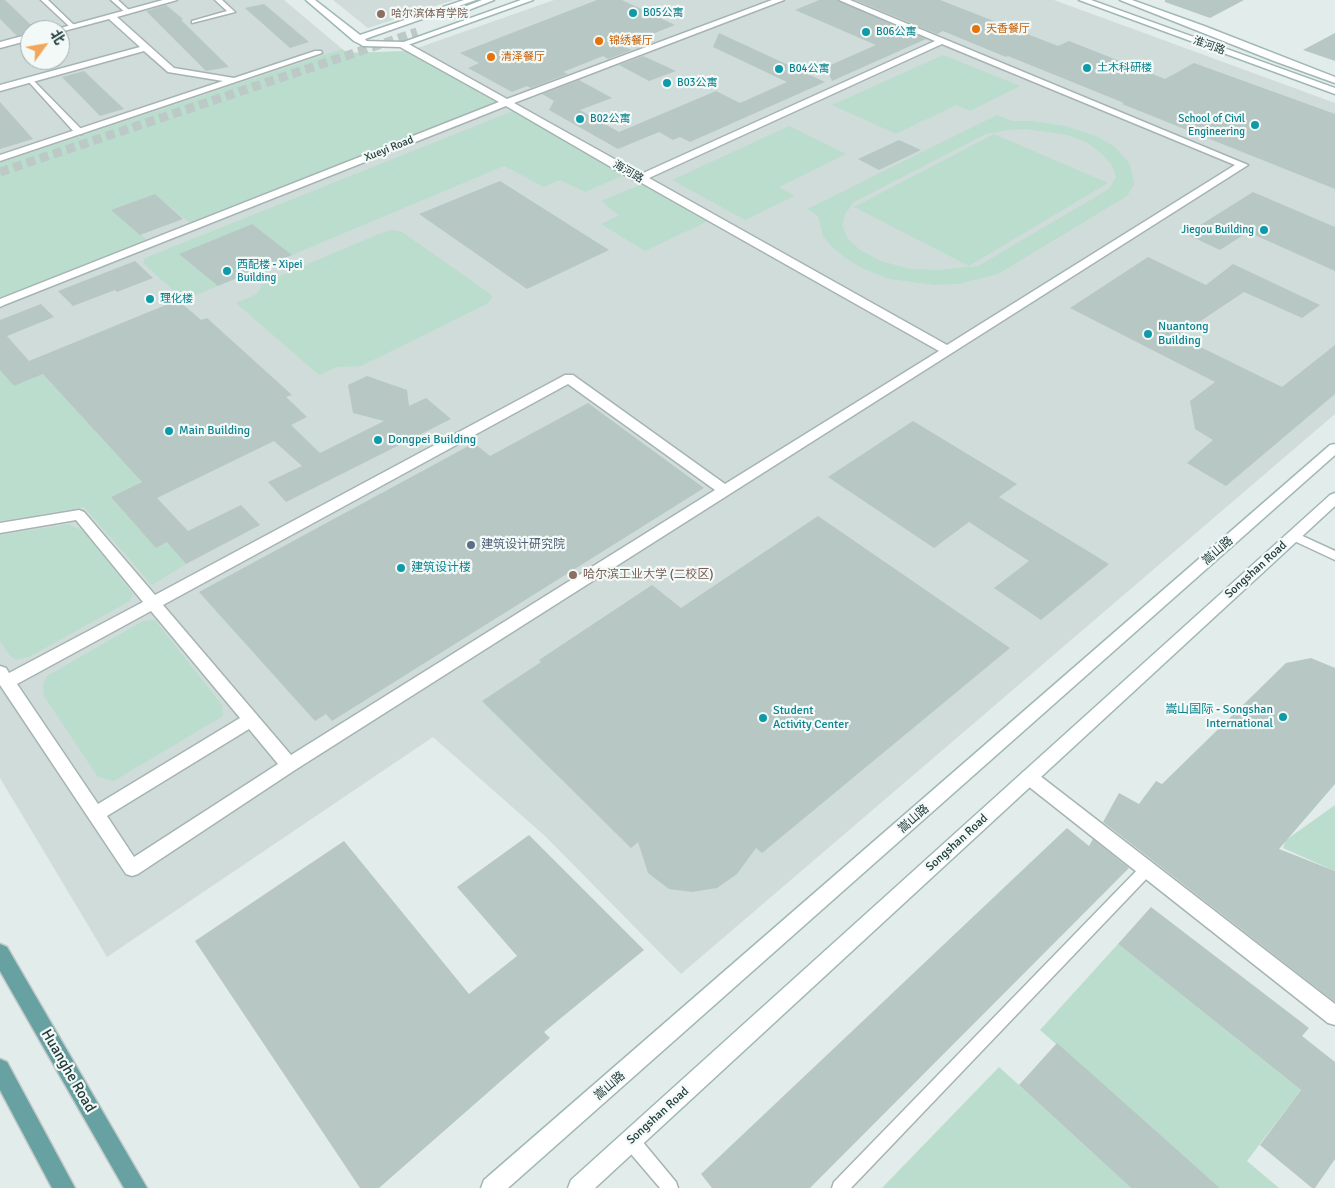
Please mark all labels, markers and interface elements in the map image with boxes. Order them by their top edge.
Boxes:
place label: B05公寓 [643,6,684,20]
place label: 哈尔滨体育学院 [391,7,468,21]
marker: B05公寓 [627,7,639,19]
marker: 哈尔滨体育学院 [375,8,387,20]
north arrow [20,20,70,70]
place label: 天香餐厅 [986,22,1030,36]
marker: 天香餐厅 [970,23,982,35]
place label: B06公寓 [876,25,917,39]
marker: B06公寓 [860,26,872,38]
text: 北 [46,27,68,48]
place label: 锦绣餐厅 [609,34,653,48]
street label: 淮河路 [1191,34,1227,58]
marker: 锦绣餐厅 [593,35,605,47]
place label: 清泽餐厅 [501,50,545,64]
marker: 清泽餐厅 [485,51,497,63]
place label: 土木科研楼 [1097,61,1152,75]
place label: B04公寓 [789,62,830,76]
marker: 土木科研楼 [1081,62,1093,74]
marker: B04公寓 [773,63,785,75]
place label: B03公寓 [677,76,718,90]
marker: B03公寓 [661,77,673,89]
place label: B02公寓 [590,112,631,126]
place label: School of Civil Engineering [1178,112,1245,138]
marker: B02公寓 [574,113,586,125]
marker: School of Civil Engineering [1249,119,1261,131]
street label: Xueyi Road [363,133,415,165]
street label: 海河路 [610,158,646,186]
place label: Jiegou Building [1181,223,1254,237]
marker: Jiegou Building [1258,224,1270,236]
place label: 西配楼 - Xipei Building [237,258,302,284]
marker: 西配楼 - Xipei Building [221,265,233,277]
place label: 理化楼 [160,292,193,306]
marker: 理化楼 [144,293,156,305]
place label: Nuantong Building [1158,320,1209,348]
marker: Nuantong Building [1142,328,1154,340]
place label: Main Building [179,424,250,438]
marker: Main Building [163,425,175,437]
place label: Dongpei Building [388,433,476,447]
marker: Dongpei Building [372,434,384,446]
street label: 嵩山路 [1200,534,1236,568]
place label: 建筑设计研究院 [481,538,565,552]
street label: Songshan Road [1222,538,1290,602]
marker: 建筑设计研究院 [465,539,477,551]
place label: 建筑设计楼 [411,561,471,575]
marker: 建筑设计楼 [395,562,407,574]
place label: 哈尔滨工业大学 (二校区) [583,568,714,582]
marker: 哈尔滨工业大学 (二校区) [567,569,579,581]
place label: 嵩山国际 - Songshan International [1165,703,1273,731]
place label: Student Activity Center [773,704,849,732]
marker: 嵩山国际 - Songshan International [1277,711,1289,723]
marker: Student Activity Center [757,712,769,724]
street label: 嵩山路 [896,802,932,836]
street label: Songshan Road [923,811,991,875]
street label: Huanghe Road [37,1026,99,1116]
street label: 嵩山路 [592,1069,628,1103]
street label: Songshan Road [624,1084,692,1148]

